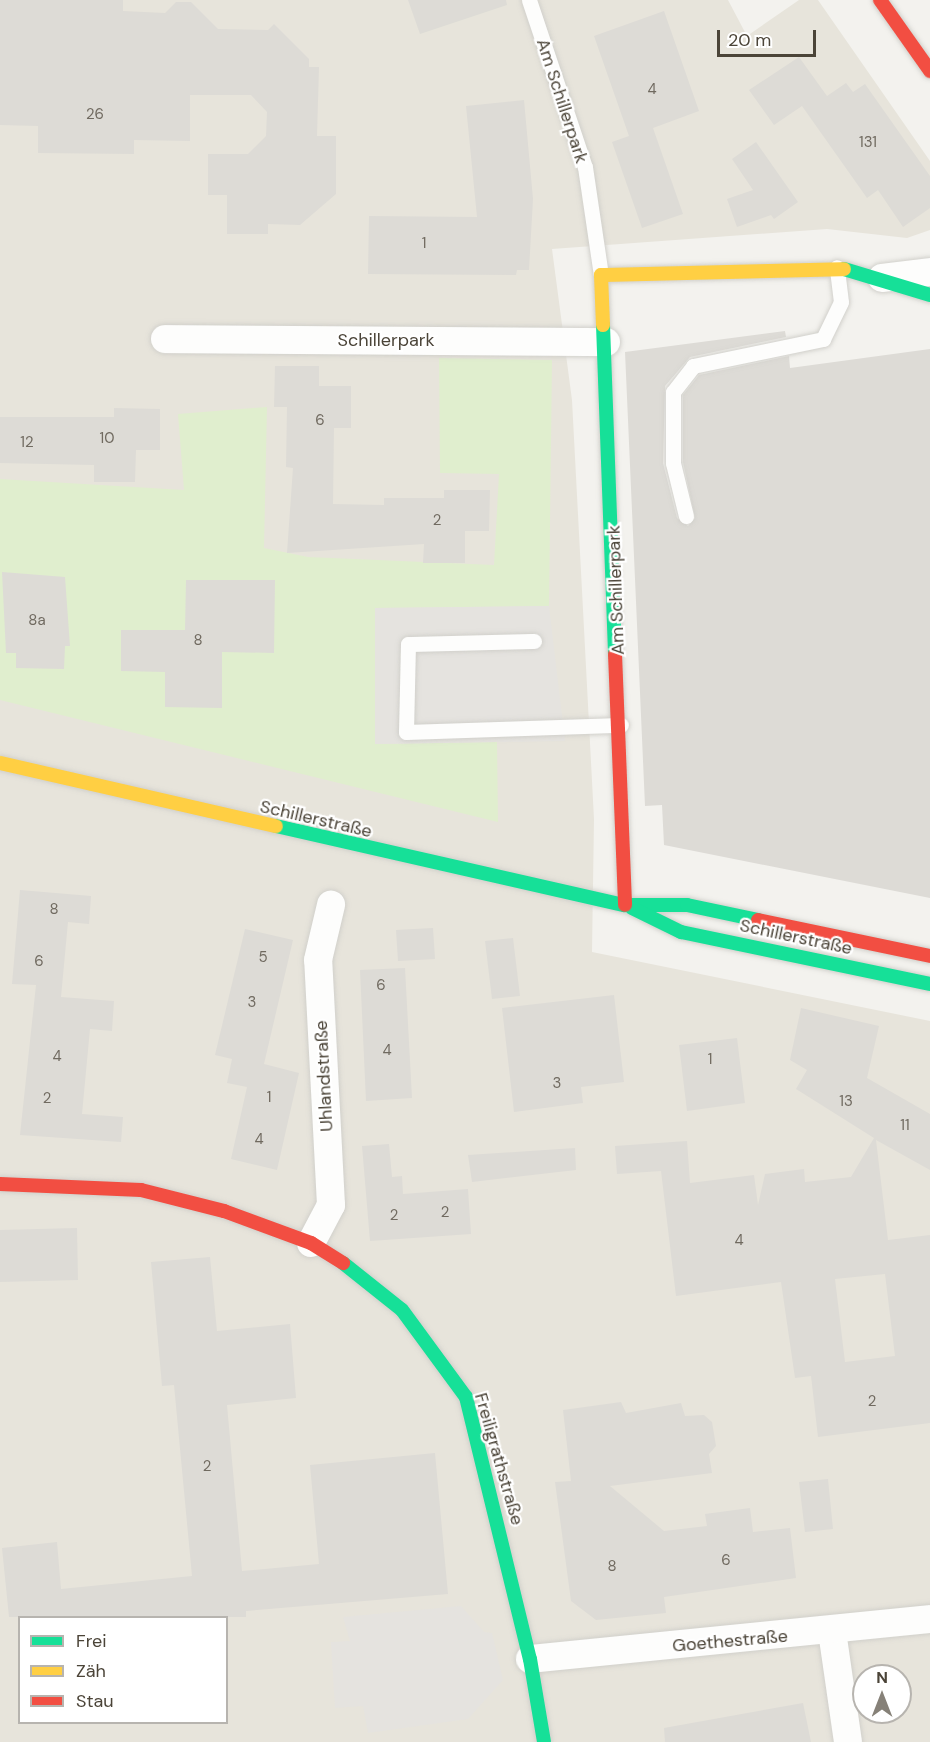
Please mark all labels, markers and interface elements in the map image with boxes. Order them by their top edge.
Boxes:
scale bar [720,18,819,56]
text: 20 m [728,28,771,52]
street label: Am Schillerpark [532,36,592,166]
house number: 4 [647,81,657,99]
house number: 26 [86,106,104,124]
house number: 131 [859,134,877,152]
house number: 1 [422,235,426,253]
street label: Schillerpark [337,329,435,351]
house number: 6 [315,412,325,430]
house number: 10 [100,430,114,448]
house number: 12 [20,434,34,452]
house number: 2 [433,512,441,530]
street label: Am Schillerpark [603,525,629,655]
house number: 8a [28,612,46,630]
house number: 8 [193,632,203,650]
street label: Schillerstraße [258,796,374,842]
house number: 8 [49,901,59,919]
street label: Schillerstraße [738,915,854,959]
house number: 5 [258,949,268,967]
house number: 6 [34,953,44,971]
house number: 6 [376,977,386,995]
house number: 3 [248,994,256,1012]
street label: Uhlandstraße [310,1020,338,1132]
house number: 4 [382,1042,392,1060]
house number: 4 [52,1048,62,1066]
house number: 1 [708,1051,712,1069]
house number: 3 [553,1075,561,1093]
house number: 1 [267,1089,271,1107]
house number: 2 [43,1090,51,1108]
house number: 13 [839,1093,853,1111]
house number: 11 [900,1117,910,1135]
house number: 4 [254,1131,264,1149]
house number: 2 [441,1204,449,1222]
house number: 2 [390,1207,398,1225]
house number: 4 [734,1232,744,1250]
street label: Freiligrathstraße [470,1390,528,1528]
house number: 2 [868,1393,876,1411]
house number: 2 [203,1458,211,1476]
house number: 6 [721,1552,731,1570]
house number: 8 [607,1558,617,1576]
legend [18,1616,228,1724]
street label: Goethestraße [671,1625,789,1657]
text: Frei [76,1629,107,1653]
text: Zäh [76,1659,106,1683]
north arrow [852,1664,912,1724]
text: N [876,1667,888,1688]
text: Stau [76,1689,114,1713]

